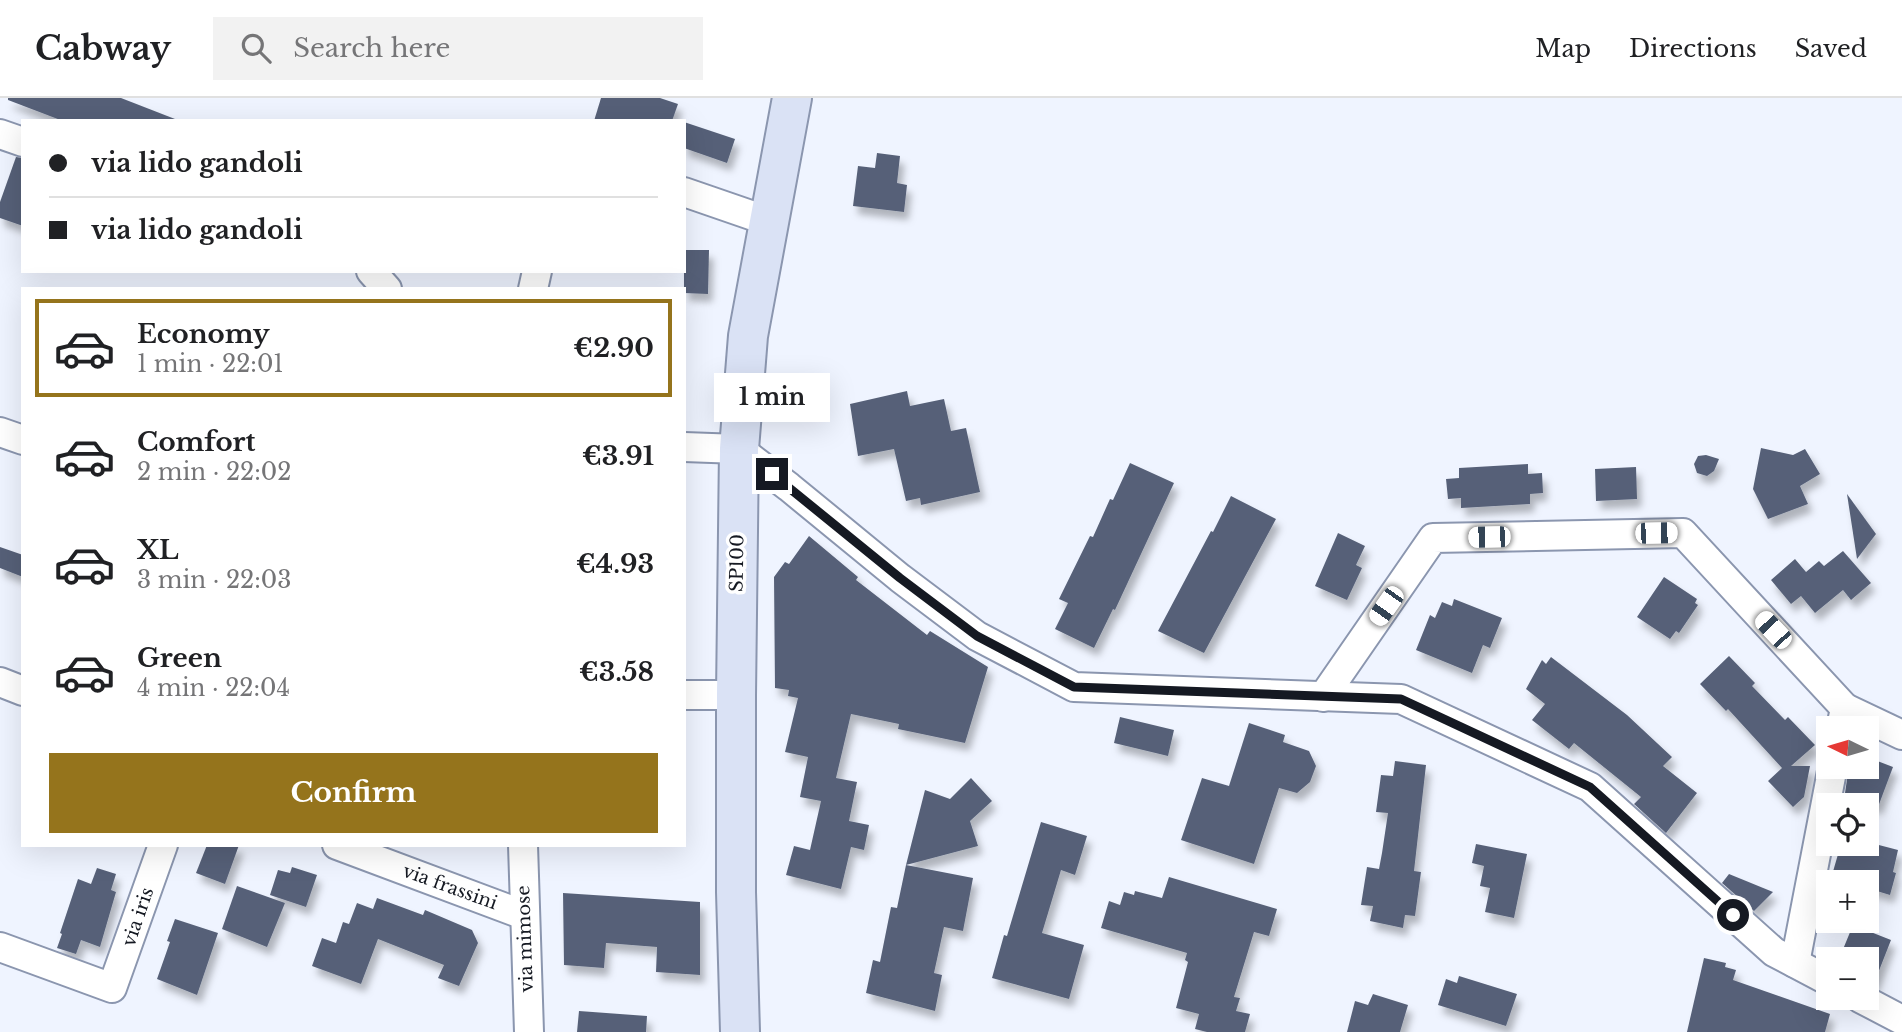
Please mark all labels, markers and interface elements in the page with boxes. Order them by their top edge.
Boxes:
search box [213,17,703,80]
text: Cabway [35,28,171,69]
icon: search [237,29,275,67]
text: Search here [293,32,450,64]
text: Map [1535,34,1591,63]
text: Directions [1629,34,1757,63]
text: Saved [1795,34,1867,63]
text: via lido gandoli [91,147,303,179]
text: via lido gandoli [91,214,303,246]
icon: car [53,317,116,380]
text: Economy [137,318,270,350]
text: €2.90 [573,332,654,364]
text: 1 min · 22:01 [137,350,284,378]
callout: 1 min [714,372,830,422]
text: 1 min [739,383,805,411]
icon: car [53,425,116,488]
text: Comfort [137,426,255,458]
text: €3.91 [582,440,654,472]
text: 2 min · 22:02 [137,458,291,486]
route end [756,458,788,490]
car [1635,522,1678,544]
car [1468,526,1511,548]
icon: car [53,533,116,596]
text: XL [137,534,179,566]
street label: SP100 [725,534,749,592]
text: €4.93 [576,548,654,580]
text: 3 min · 22:03 [137,566,291,594]
car [1366,583,1407,629]
car [1751,607,1796,653]
icon: car [53,641,116,704]
text: Green [137,642,222,674]
text: €3.58 [579,656,654,688]
text: 4 min · 22:04 [137,674,290,702]
north arrow [1816,716,1880,779]
map controls [1816,716,1879,1010]
button: Confirm [49,753,658,833]
button: locate [1816,793,1879,856]
street label: via frassini [400,860,500,914]
button: + [1816,870,1879,933]
street label: via iris [118,885,158,949]
street label: via mimose [512,885,538,993]
route start [1717,899,1749,931]
button: − [1816,947,1879,1010]

